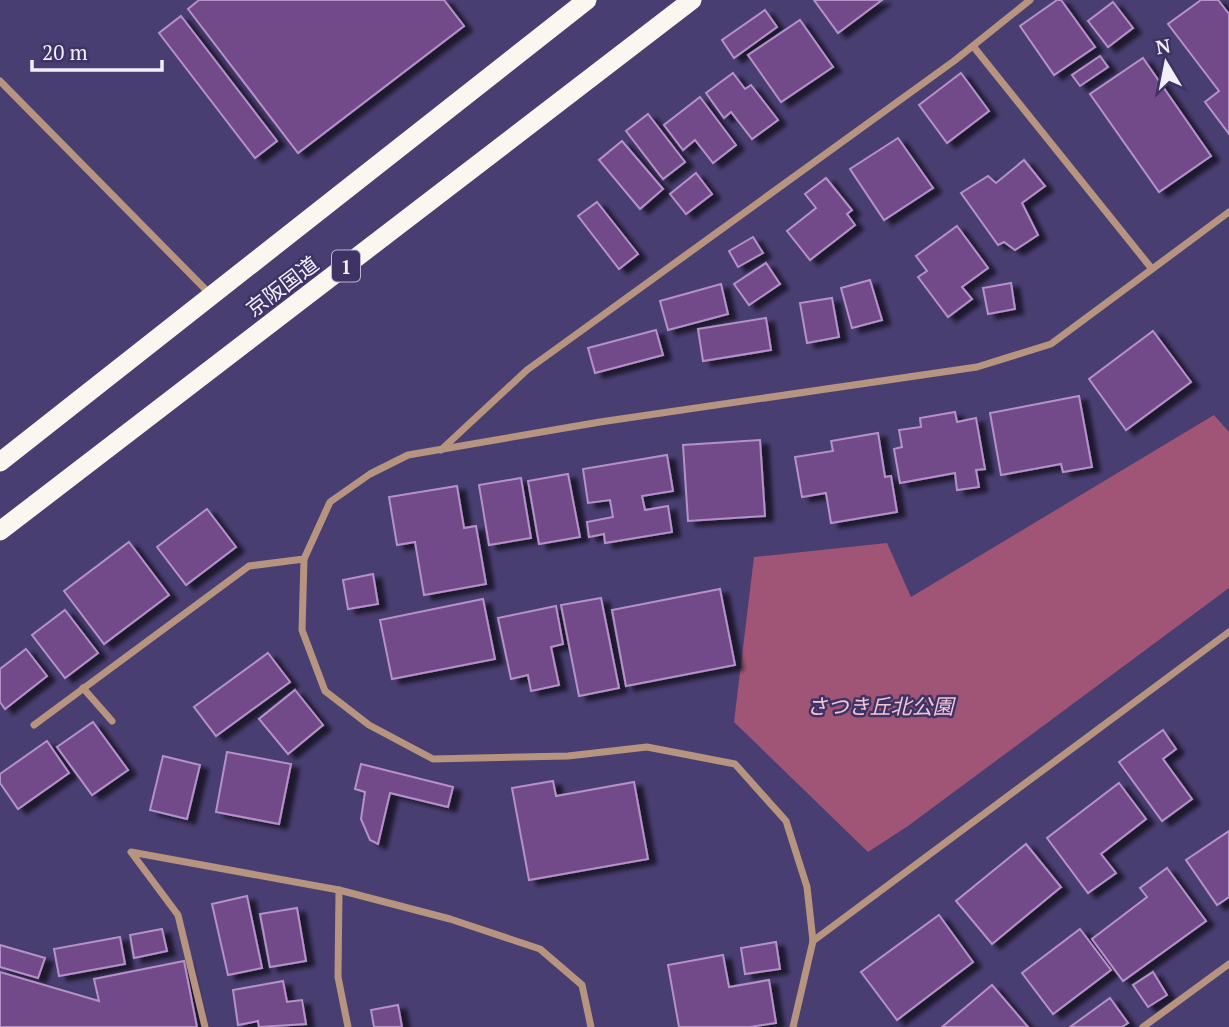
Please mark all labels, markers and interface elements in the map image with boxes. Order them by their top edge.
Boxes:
scale bar [32,28,161,72]
north arrow [1131,28,1201,98]
text: N [1154,32,1173,59]
text: 20 m [42,38,88,66]
street label: 京阪国道 [240,250,324,322]
road number: 1 [332,250,360,282]
park label: さつき丘北公園 [807,692,956,720]

